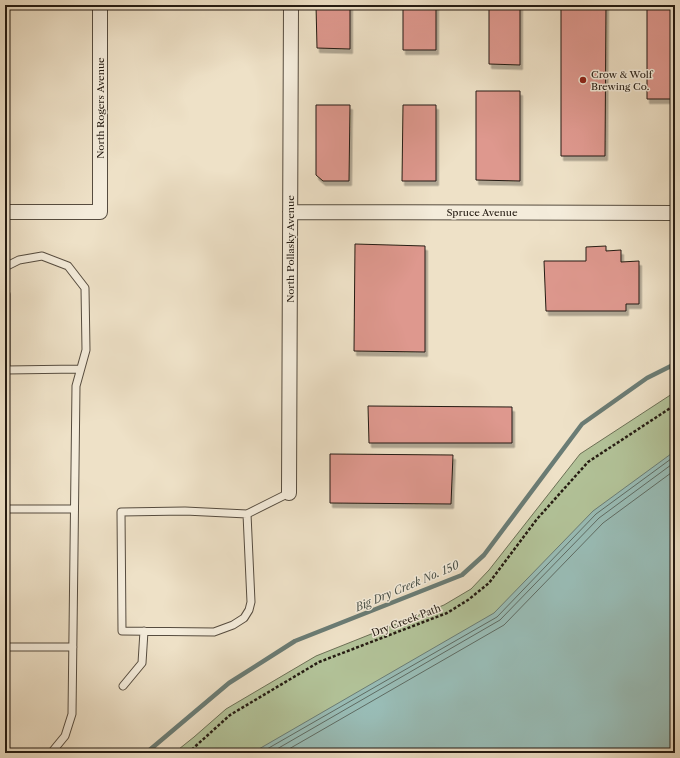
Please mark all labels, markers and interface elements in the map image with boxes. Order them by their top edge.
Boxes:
street label: North Rogers Avenue [94,57,107,159]
place label: Crow & Wolf Brewing Co. [591,68,654,93]
marker: Crow & Wolf Brewing Co. [578,75,588,85]
street label: North Pollasky Avenue [284,195,297,303]
street label: Spruce Avenue [446,206,518,219]
water label: Big Dry Creek No. 150 [352,557,462,615]
street label: Dry Creek Path [370,601,443,640]

